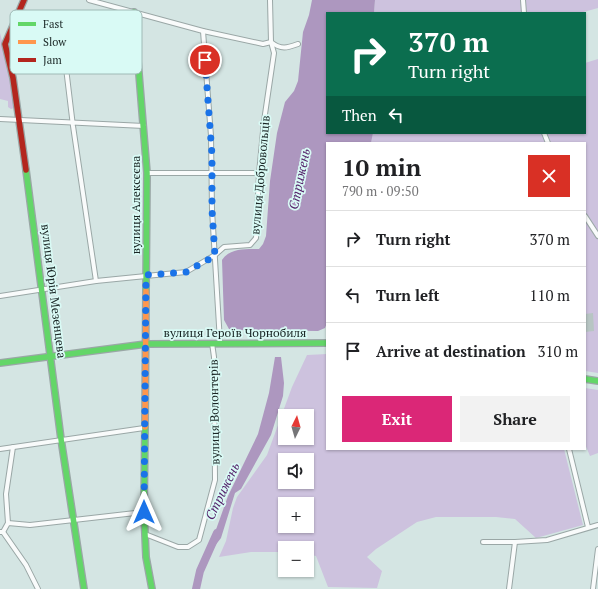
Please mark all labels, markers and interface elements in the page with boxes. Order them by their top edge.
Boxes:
legend [10,10,142,74]
text: Fast [43,17,63,31]
text: 370 m [408,23,489,60]
icon: right [342,28,394,80]
text: Slow [43,35,67,49]
pin [188,43,222,77]
icon: arrive [194,49,216,71]
text: Jam [43,53,62,67]
text: Turn right [408,59,490,83]
icon: left [385,104,407,126]
text: Then [342,105,377,125]
street label: вулиця Добровольців [247,115,273,235]
water label: Стрижень [284,147,314,211]
text: 10 min [342,151,421,183]
button: close [528,155,570,197]
street label: вулиця Алексєєва [128,156,143,254]
text: 790 m · 09:50 [342,182,419,200]
street label: вулиця Юрія Мезенцева [38,223,70,359]
icon: right [342,228,364,250]
text: Turn right [376,229,451,249]
text: 370 m [529,229,570,249]
icon: left [342,284,364,306]
text: Turn left [376,285,440,305]
text: 110 m [529,285,570,305]
street label: вулиця Героїв Чорнобиля [164,325,306,340]
icon: arrive [342,340,364,362]
text: Arrive at destination [376,341,526,361]
text: 310 m [538,341,578,361]
street label: вулиця Волонтерів [206,359,222,465]
button: Exit [342,396,452,442]
button: Share [460,396,570,442]
north arrow [278,409,314,445]
map controls [278,409,314,577]
button: sound [278,453,314,489]
water label: Стрижень [200,459,244,523]
position arrow [123,491,165,533]
button: + [278,497,314,533]
button: − [278,541,314,577]

